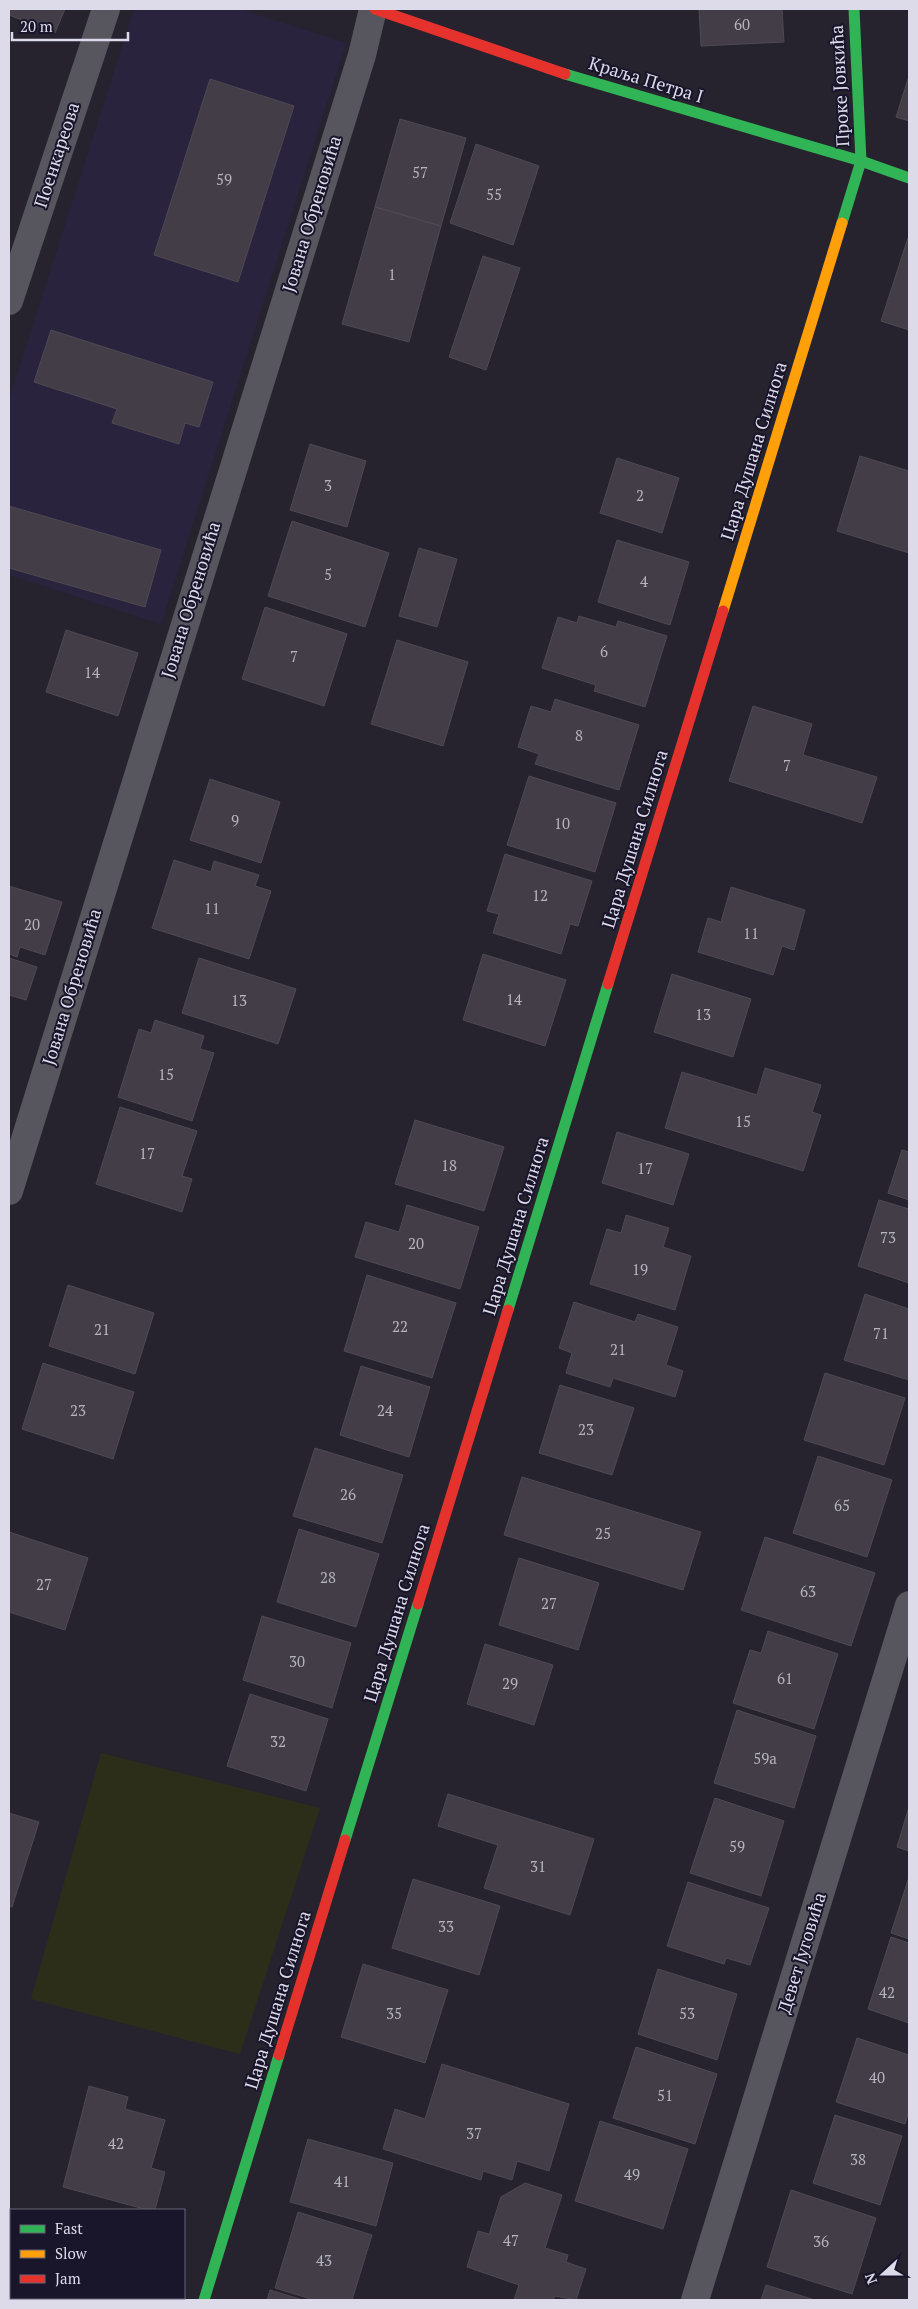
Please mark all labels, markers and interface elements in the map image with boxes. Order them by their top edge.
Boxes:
scale bar [12,10,129,42]
house number: 60 [734,14,750,34]
text: 20 m [20,16,53,36]
street label: Проке Јовкића [824,25,854,148]
street label: Краља Петра I [586,50,707,108]
street label: Поенкареова [28,99,84,211]
street label: Јована Обреновића [276,132,346,295]
house number: 57 [412,162,428,182]
house number: 59 [216,169,232,189]
house number: 55 [486,184,502,204]
house number: 1 [388,264,396,284]
street label: Цара Душана Силнога [714,358,792,543]
house number: 3 [324,475,332,495]
house number: 2 [636,485,644,505]
street label: Јована Обреновића [155,518,225,681]
house number: 5 [324,564,332,584]
house number: 4 [640,571,648,591]
house number: 6 [600,641,608,661]
house number: 7 [290,646,298,666]
house number: 14 [84,662,100,682]
house number: 8 [575,725,583,745]
street label: Цара Душана Силнога [595,746,673,931]
house number: 7 [783,755,791,775]
house number: 9 [231,810,239,830]
house number: 10 [554,813,570,833]
house number: 12 [532,885,548,905]
house number: 11 [204,898,220,918]
street label: Јована Обреновића [36,905,106,1068]
house number: 20 [24,914,40,934]
house number: 11 [743,923,759,943]
house number: 14 [506,989,522,1009]
house number: 13 [231,990,247,1010]
house number: 13 [695,1004,711,1024]
house number: 15 [158,1064,174,1084]
house number: 15 [735,1111,751,1131]
street label: Цара Душана Силнога [476,1133,554,1318]
house number: 17 [139,1143,155,1163]
house number: 18 [441,1155,457,1175]
house number: 17 [637,1158,653,1178]
house number: 73 [880,1227,896,1247]
house number: 20 [408,1233,424,1253]
house number: 19 [632,1259,648,1279]
house number: 22 [392,1316,408,1336]
house number: 21 [94,1319,110,1339]
house number: 71 [873,1323,889,1343]
house number: 21 [610,1339,626,1359]
house number: 23 [70,1400,86,1420]
house number: 24 [377,1400,393,1420]
house number: 23 [578,1419,594,1439]
house number: 26 [340,1484,356,1504]
house number: 65 [834,1495,850,1515]
street label: Цара Душана Силнога [357,1520,435,1705]
house number: 25 [595,1523,611,1543]
house number: 28 [320,1567,336,1587]
house number: 27 [36,1574,52,1594]
house number: 63 [800,1581,816,1601]
house number: 27 [541,1593,557,1613]
house number: 30 [289,1651,305,1671]
house number: 61 [777,1668,793,1688]
house number: 29 [502,1673,518,1693]
house number: 32 [270,1731,286,1751]
house number: 59a [753,1748,777,1768]
house number: 59 [729,1836,745,1856]
house number: 31 [530,1856,546,1876]
street label: Девет Југовића [771,1889,831,2016]
street label: Цара Душана Силнога [238,1907,316,2092]
house number: 33 [438,1916,454,1936]
house number: 42 [879,1982,895,2002]
house number: 35 [386,2003,402,2023]
house number: 53 [679,2003,695,2023]
house number: 40 [869,2067,885,2087]
house number: 51 [657,2085,673,2105]
house number: 37 [466,2123,482,2143]
house number: 42 [108,2133,124,2153]
house number: 38 [850,2149,866,2169]
house number: 49 [624,2164,640,2184]
house number: 41 [334,2171,350,2191]
legend [10,2209,185,2299]
text: Fast [55,2218,83,2238]
house number: 47 [503,2230,519,2250]
house number: 36 [813,2231,829,2251]
text: Slow [55,2243,88,2263]
north arrow [858,2249,908,2299]
house number: 43 [316,2250,332,2270]
text: Jam [55,2268,81,2288]
text: N [859,2270,881,2287]

